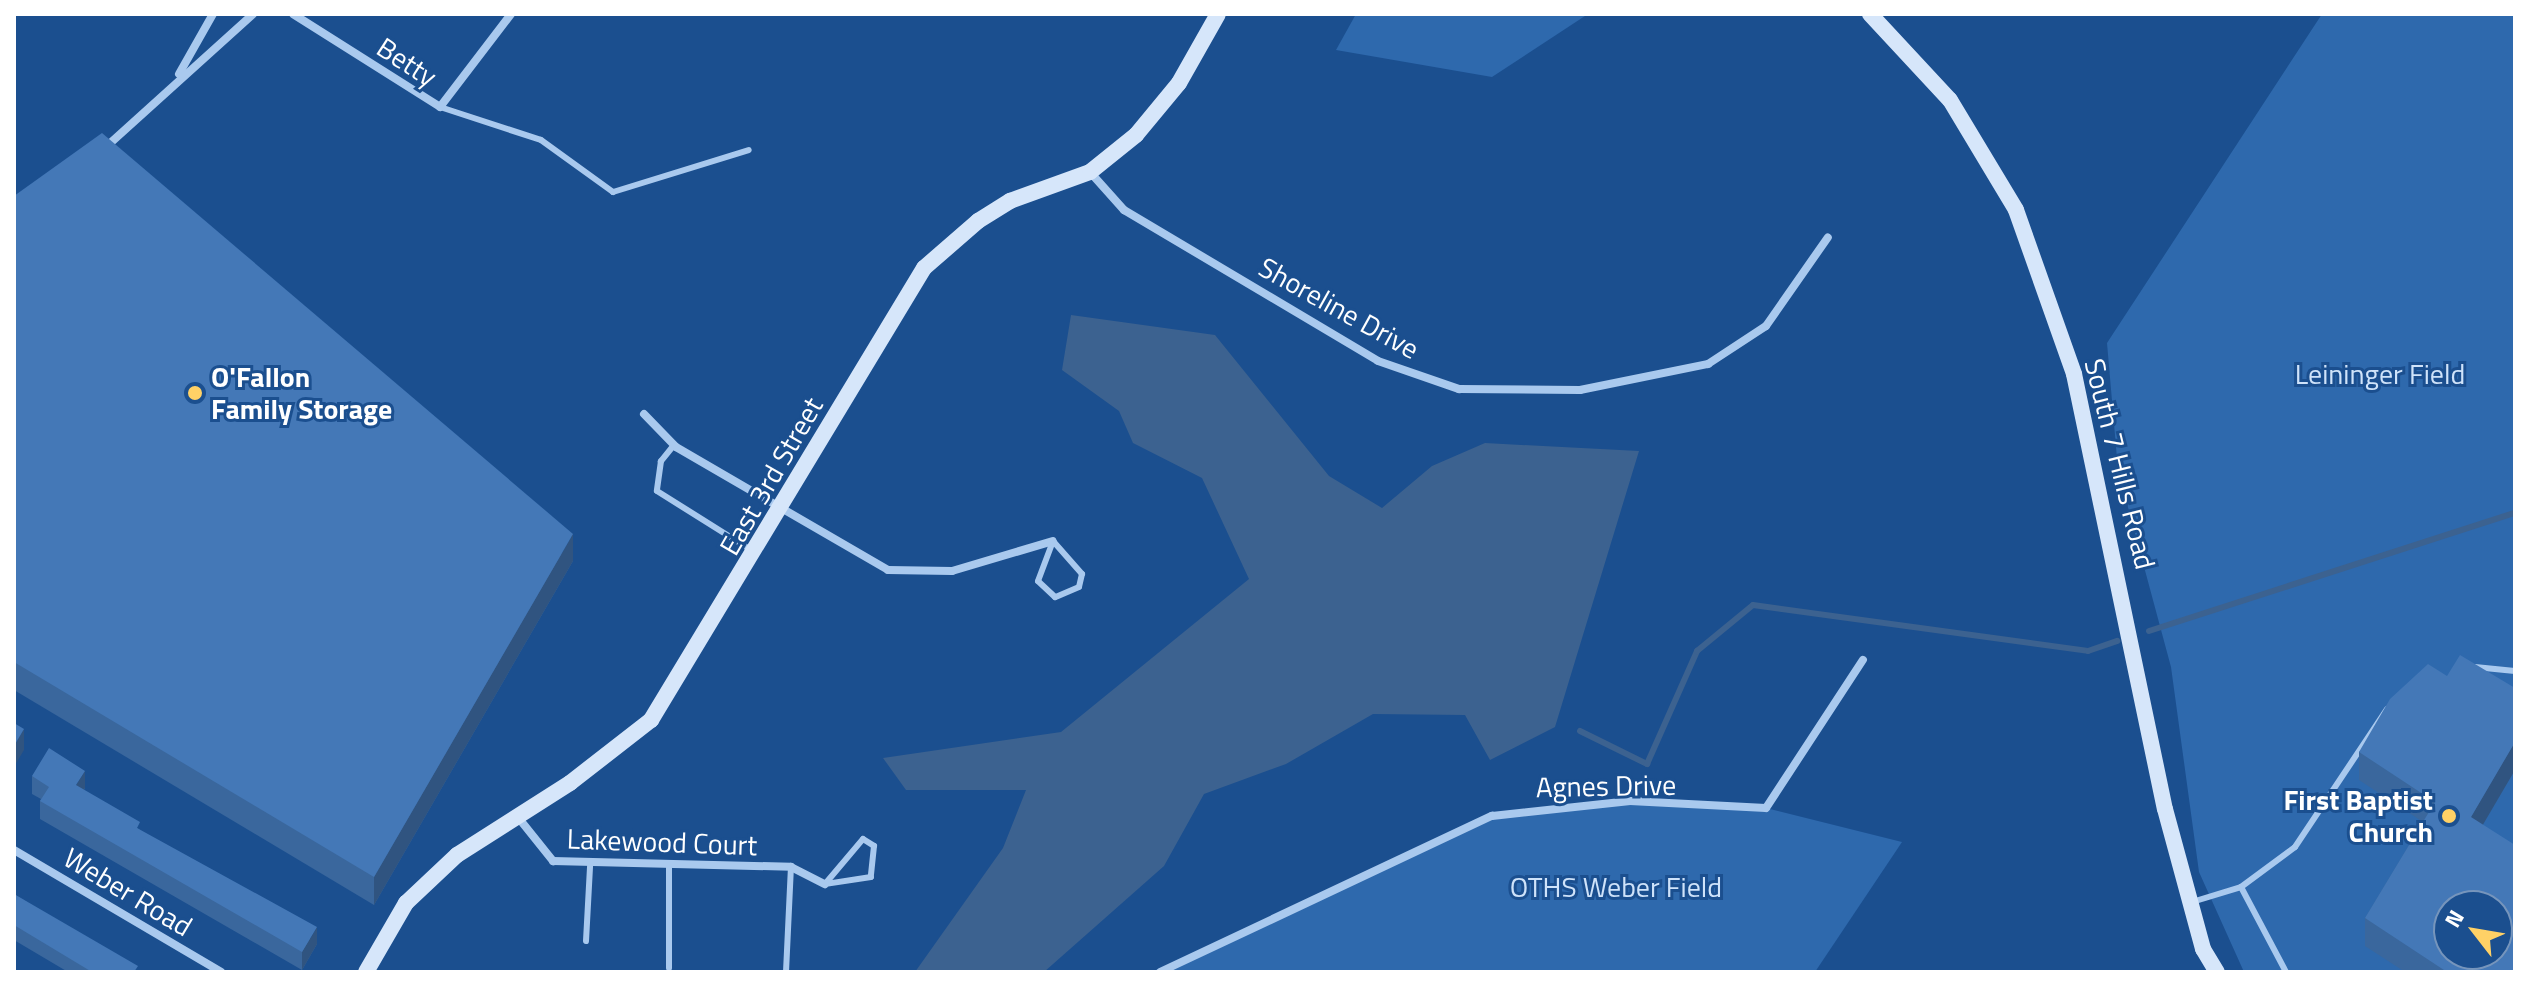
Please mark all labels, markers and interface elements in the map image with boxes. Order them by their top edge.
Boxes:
street label: Betty [371,30,443,94]
street label: Shoreline Drive [1253,250,1425,366]
street label: South 7 Hills Road [2078,355,2162,573]
park label: Leininger Field [2295,357,2465,391]
place label: O'Fallon Family Storage [211,360,392,426]
marker: O'Fallon Family Storage [186,384,204,402]
street label: East 3rd Street [712,391,830,561]
street label: Agnes Drive [1536,768,1676,804]
place label: First Baptist Church [2284,783,2433,849]
marker: First Baptist Church [2440,807,2458,825]
street label: Lakewood Court [566,822,758,862]
street label: Weber Road [58,841,198,943]
park label: OTHS Weber Field [1510,870,1722,904]
north arrow [2433,890,2513,970]
text: N [2436,903,2473,934]

